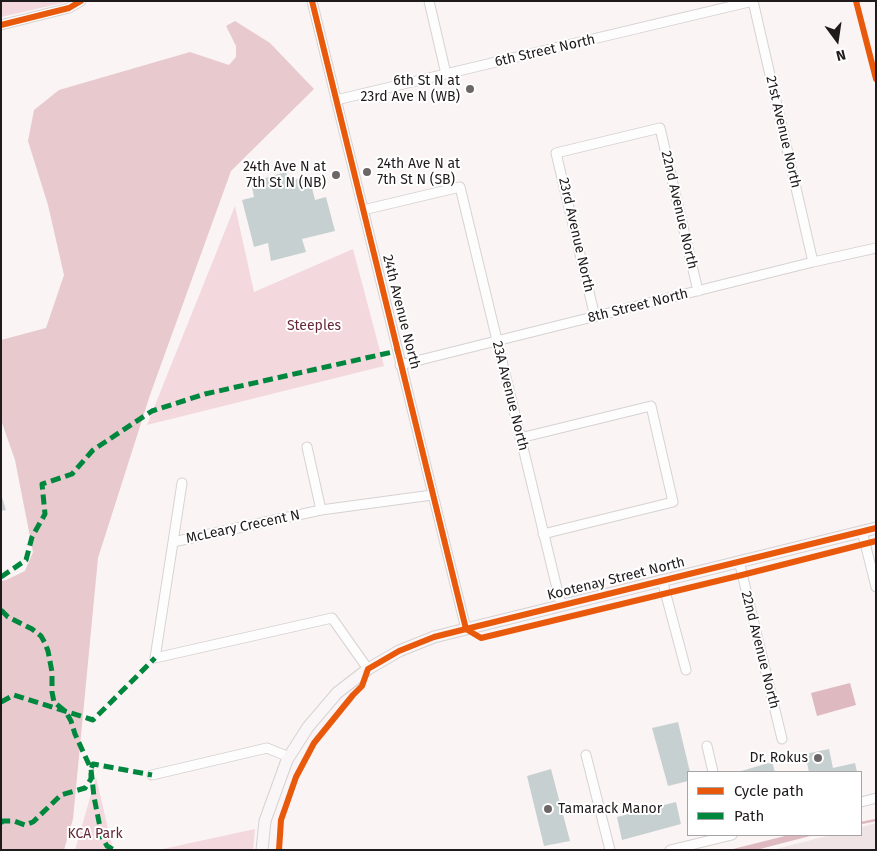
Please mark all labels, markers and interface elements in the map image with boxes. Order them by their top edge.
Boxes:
north arrow [812,15,862,65]
street label: 6th Street North [493,31,597,71]
text: N [834,46,847,64]
place label: 6th St N at 23rd Ave N (WB) [360,73,460,105]
street label: 21st Avenue North [762,74,804,190]
marker: 6th St N at 23rd Ave N (WB) [464,83,476,95]
street label: 22nd Avenue North [657,149,701,271]
place label: 24th Ave N at 7th St N (SB) [377,156,460,188]
place label: 24th Ave N at 7th St N (NB) [243,159,326,192]
marker: 24th Ave N at 7th St N (SB) [361,166,373,178]
marker: 24th Ave N at 7th St N (NB) [330,169,342,181]
street label: 23rd Avenue North [555,176,597,294]
street label: 24th Avenue North [379,253,423,371]
street label: 8th Street North [586,285,690,327]
park label: Steeples [287,318,341,334]
street label: 23A Avenue North [488,340,532,452]
street label: McLeary Crecent N [184,507,302,547]
street label: Kootenay Street North [545,554,687,604]
street label: 22nd Avenue North [737,589,783,711]
place label: Dr. Rokus [749,750,808,766]
marker: Dr. Rokus [812,752,824,764]
legend [687,771,862,836]
text: Cycle path [734,782,804,800]
place label: Tamarack Manor [558,801,662,817]
marker: Tamarack Manor [542,803,554,815]
text: Path [734,807,764,825]
park label: KCA Park [67,826,123,842]

